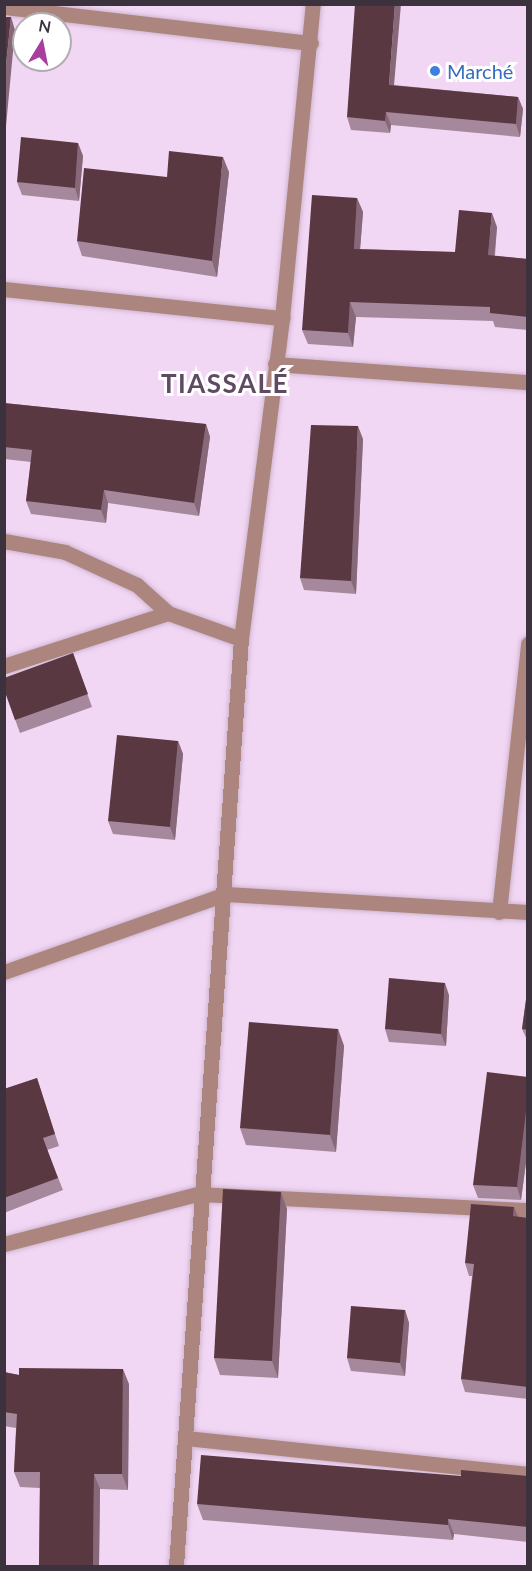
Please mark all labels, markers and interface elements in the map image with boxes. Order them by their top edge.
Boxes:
north arrow [12,12,72,72]
text: N [37,15,53,36]
place label: Marché [447,59,513,83]
marker: Marché [428,64,442,78]
district label: TIASSALÉ [161,368,289,400]

